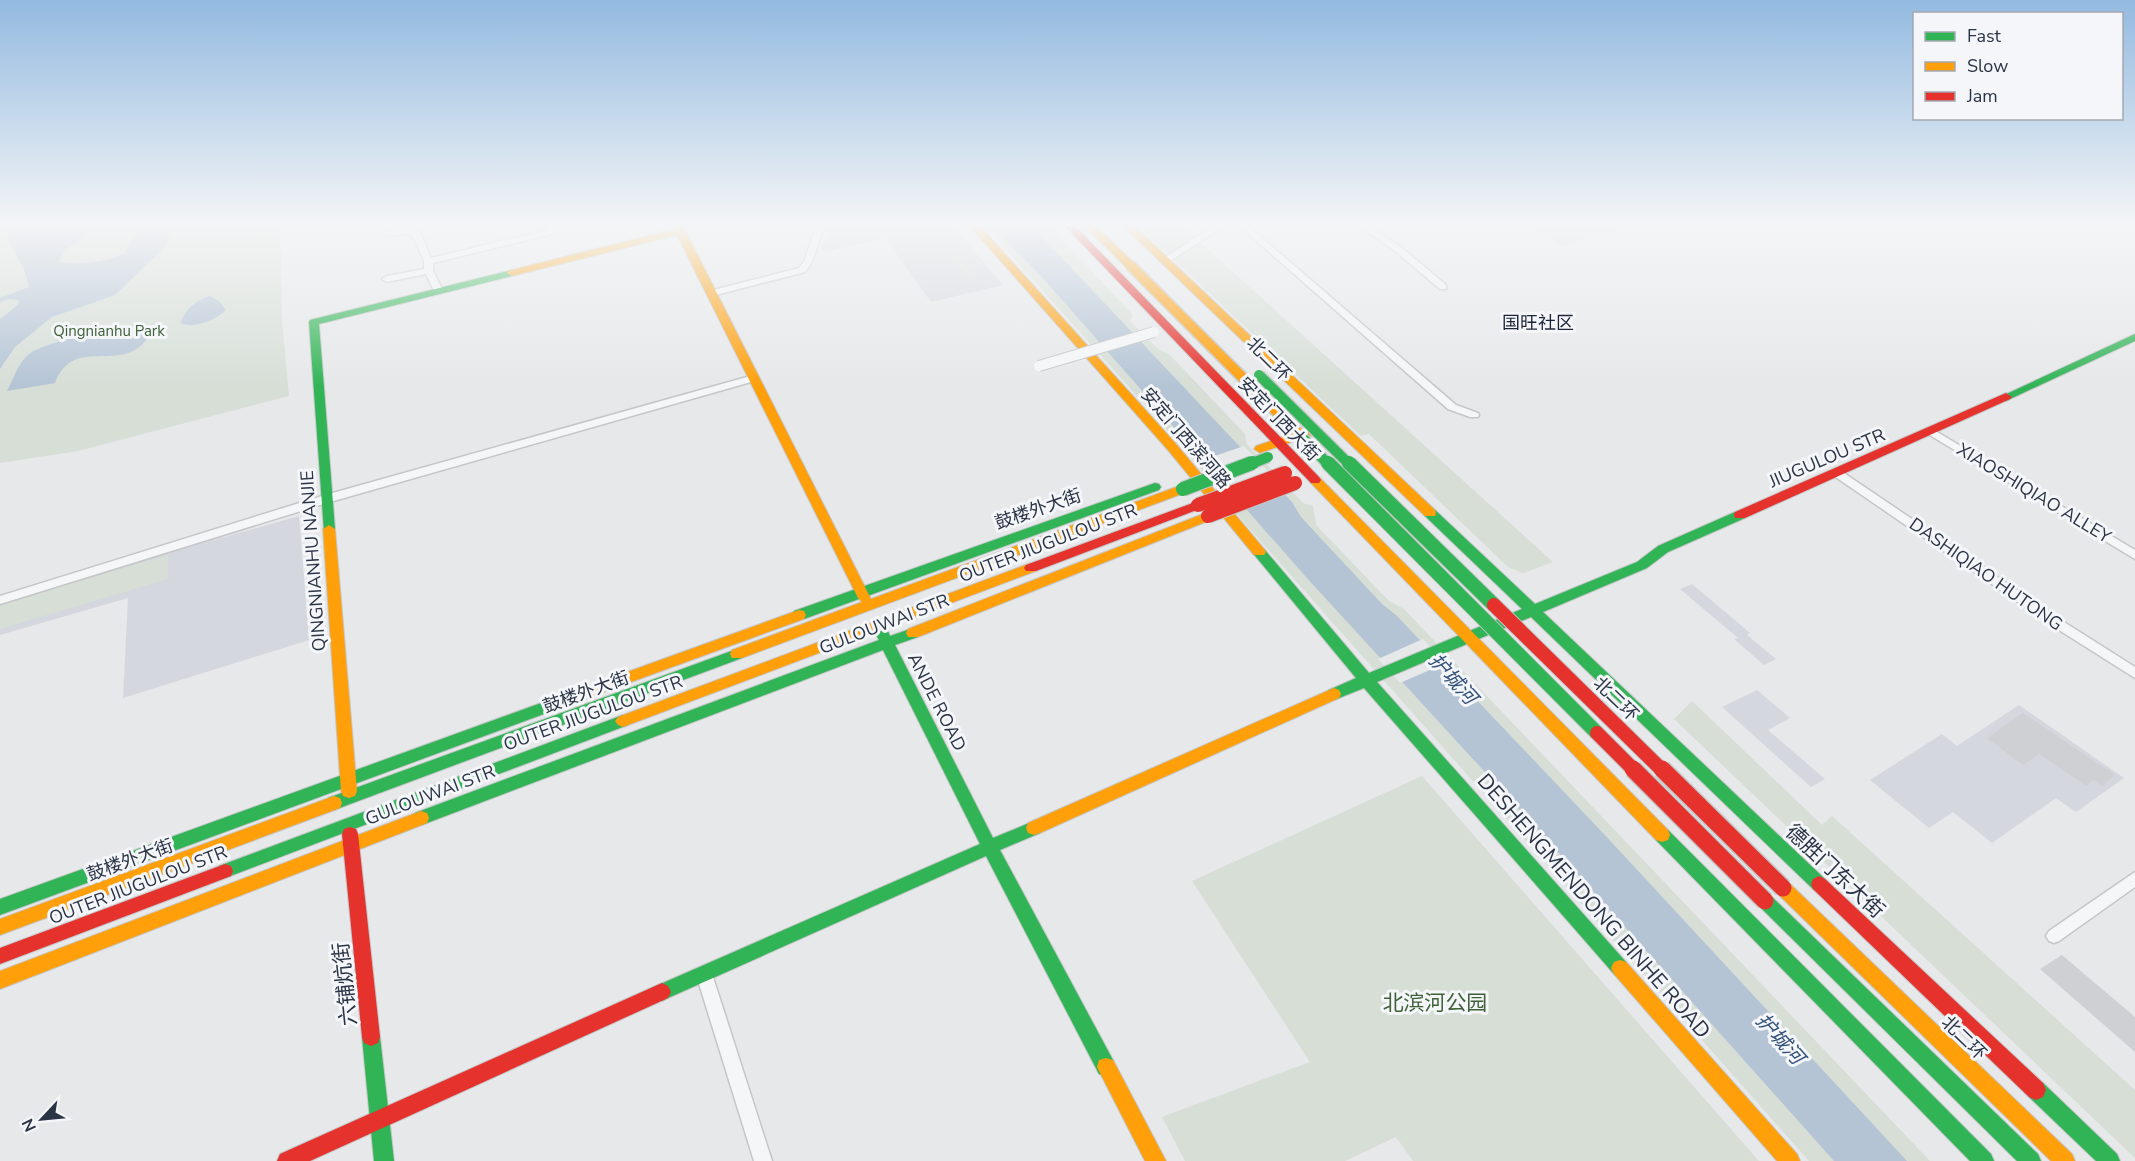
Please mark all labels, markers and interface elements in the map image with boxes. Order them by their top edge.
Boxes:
legend [1913,12,2123,120]
text: Fast [1967,24,2002,48]
text: Slow [1967,54,2008,78]
text: Jam [1966,84,1998,108]
district label: 国旺社区 [1502,311,1574,335]
park label: Qingnianhu Park [53,321,165,341]
street label: 北二环 [1241,331,1297,387]
street label: 安定门西大街 [1233,372,1325,466]
street label: 安定门西滨河路 [1136,383,1236,493]
street label: JIUGULOU STR [1764,423,1889,494]
street label: XIAOSHIQIAO ALLEY [1952,437,2116,549]
street label: QINGNIANHU NANJIE [295,470,331,652]
street label: 鼓楼外大街 [992,483,1084,535]
street label: OUTER JIUGULOU STR [955,498,1141,588]
street label: DASHIQIAO HUTONG [1904,512,2068,636]
street label: GULOUWAI STR [816,588,952,660]
water label: 护城河 [1423,648,1486,713]
street label: ANDE ROAD [902,649,972,755]
street label: 鼓楼外大街 [540,665,632,719]
street label: OUTER JIUGULOU STR [500,669,686,757]
street label: 北二环 [1588,672,1644,726]
street label: GULOUWAI STR [362,759,498,831]
street label: DESHENGMENDONG BINHE ROAD [1471,768,1717,1044]
street label: 德胜门东大街 [1779,818,1891,924]
street label: 鼓楼外大街 [84,833,176,887]
street label: OUTER JIUGULOU STR [45,840,231,930]
street label: 六铺炕街 [327,941,363,1027]
park label: 北滨河公园 [1383,989,1488,1017]
water label: 护城河 [1750,1008,1813,1073]
street label: 北二环 [1936,1011,1992,1065]
north arrow [12,1089,72,1149]
text: N [17,1115,42,1135]

